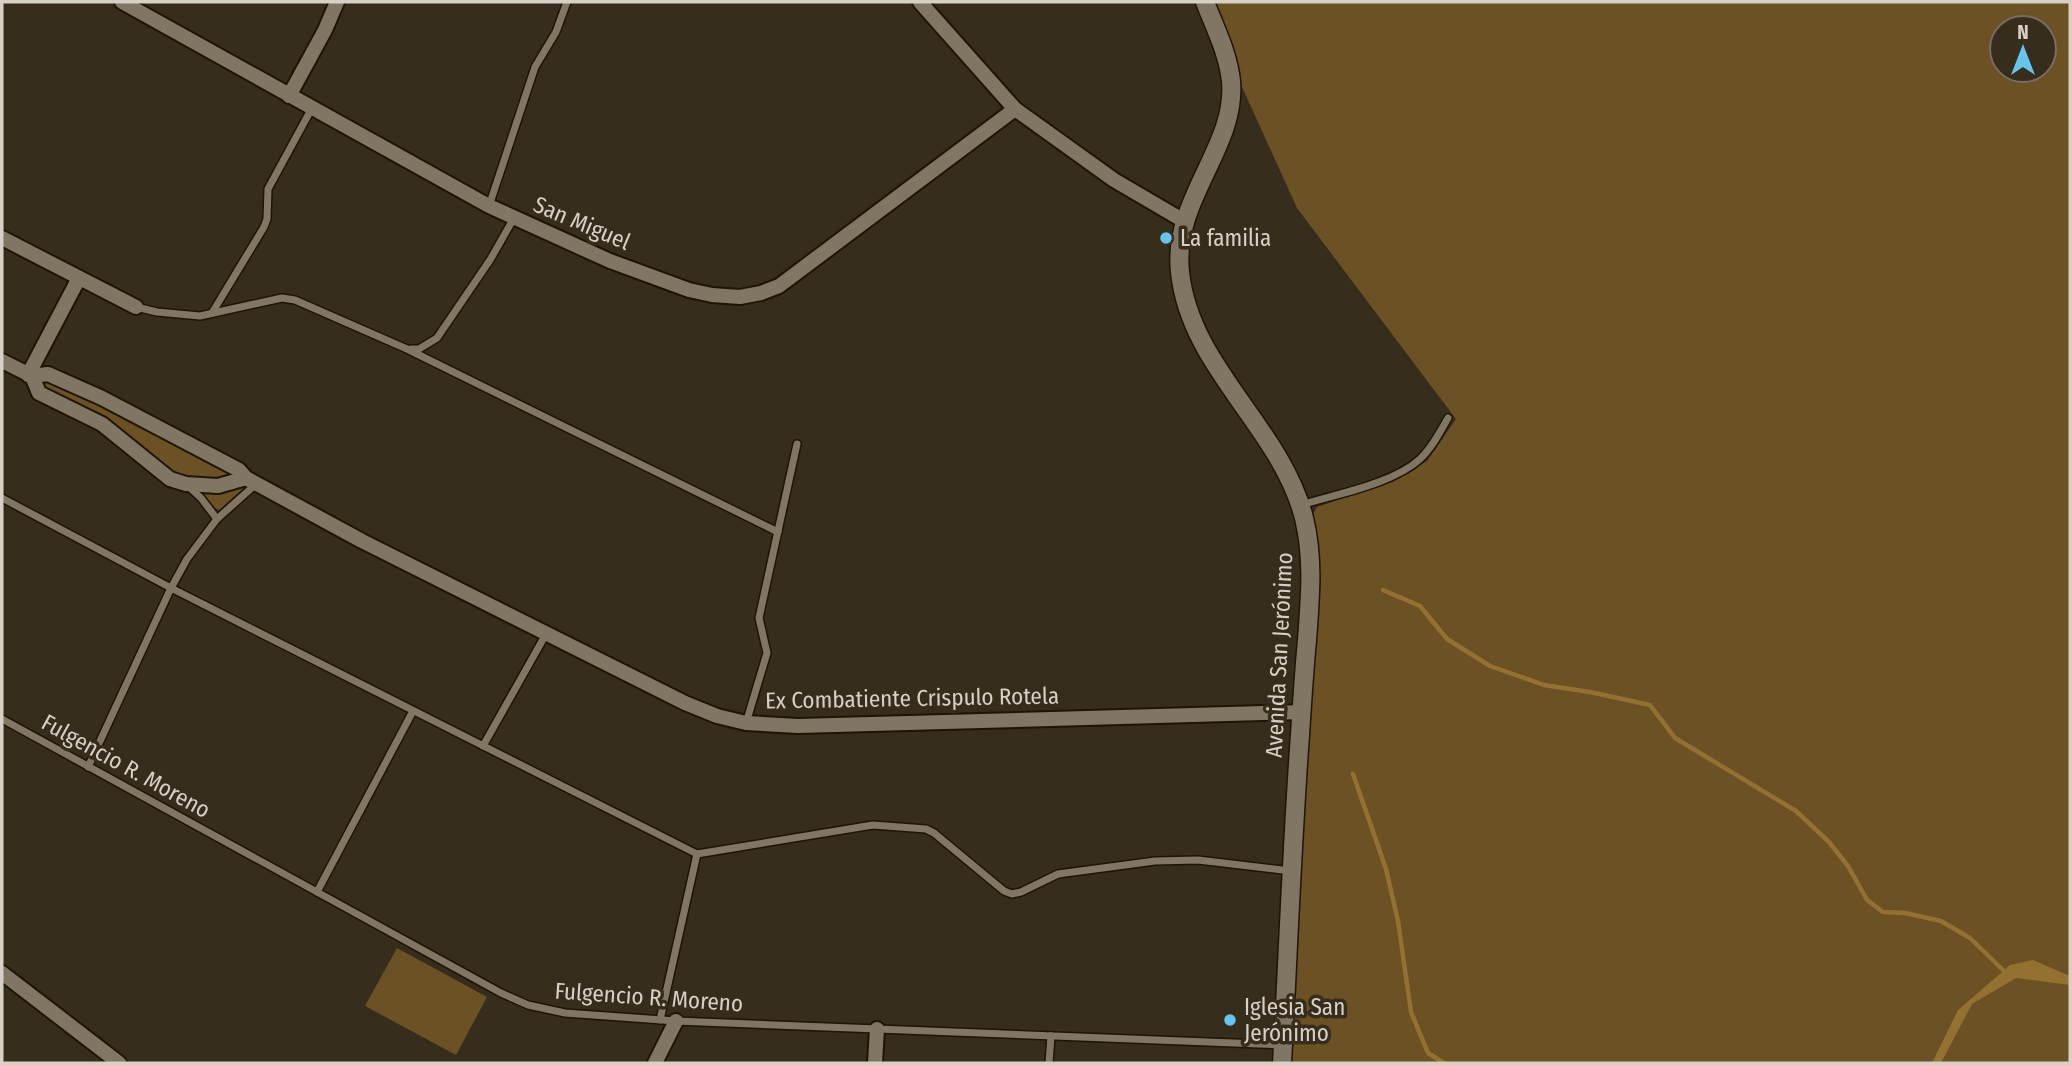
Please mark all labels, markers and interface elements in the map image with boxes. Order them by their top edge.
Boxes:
north arrow [1988,14,2058,84]
text: N [2017,21,2029,44]
street label: San Miguel [529,190,635,256]
place label: La familia [1180,224,1271,252]
marker: La familia [1158,230,1174,246]
street label: Avenida San Jerónimo [1260,552,1298,758]
street label: Ex Combatiente Crispulo Rotela [765,681,1059,715]
street label: Fulgencio R. Moreno [37,708,215,824]
street label: Fulgencio R. Moreno [554,976,744,1018]
place label: Iglesia San Jerónimo [1244,993,1345,1047]
marker: Iglesia San Jerónimo [1222,1012,1238,1028]

